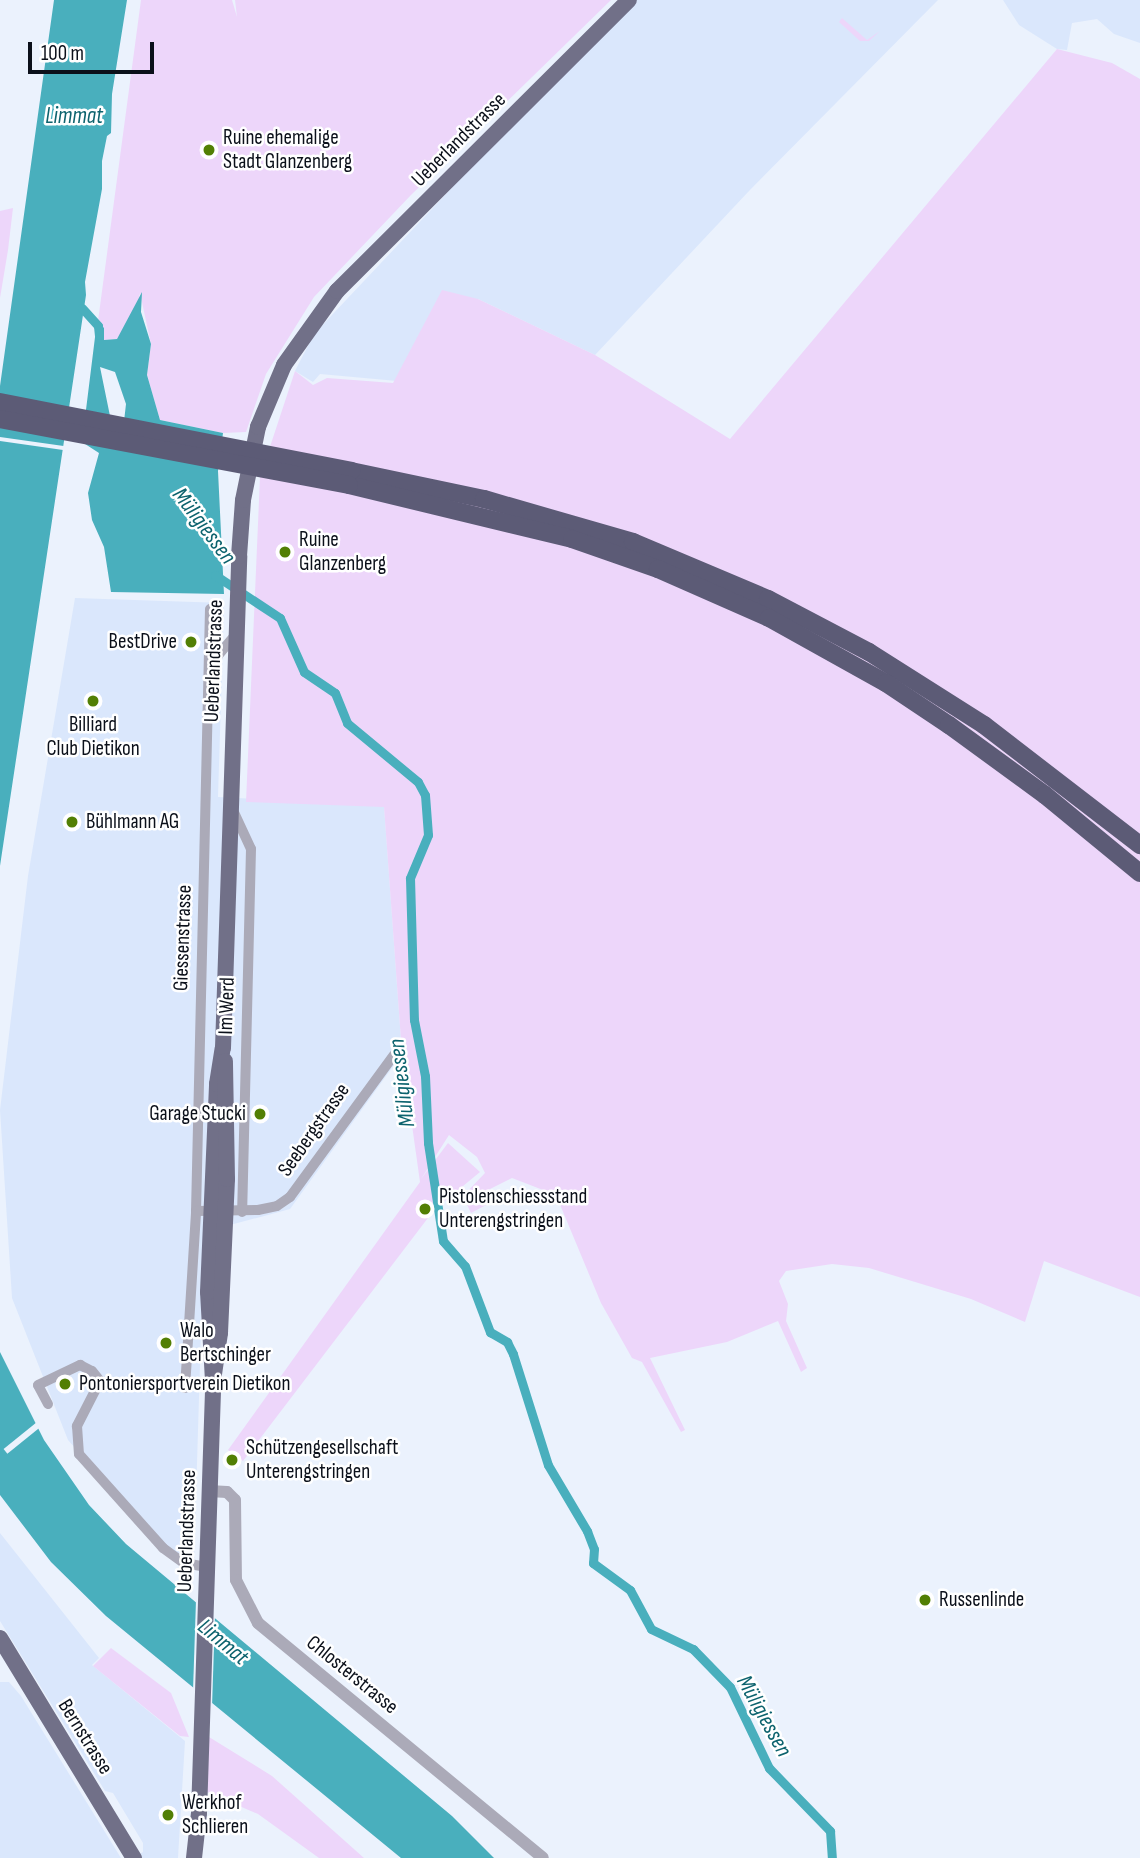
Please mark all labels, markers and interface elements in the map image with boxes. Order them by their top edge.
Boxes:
scale bar [32,28,158,72]
text: 100 m [41,41,84,66]
street label: Ueberlandstrasse [407,88,511,192]
water label: Limmat [45,102,103,130]
place label: Ruine ehemalige Stadt Glanzenberg [223,125,352,175]
marker: Ruine ehemalige Stadt Glanzenberg [201,142,217,158]
water label: Müligiessen [166,482,242,570]
place label: Ruine Glanzenberg [299,527,386,577]
marker: Ruine Glanzenberg [277,544,293,560]
street label: Ueberlandstrasse [199,599,229,723]
place label: BestDrive [109,629,177,655]
marker: BestDrive [183,634,199,650]
marker: Billiard Club Dietikon [85,693,101,709]
place label: Billiard Club Dietikon [46,712,140,762]
place label: Bühlmann AG [86,809,179,835]
marker: Bühlmann AG [64,814,80,830]
street label: Giessenstrasse [169,885,197,991]
street label: Im Werd [213,977,241,1035]
water label: Müligiessen [383,1037,421,1129]
street label: Seebergstrasse [273,1079,355,1181]
place label: Garage Stucki [149,1101,246,1127]
marker: Garage Stucki [252,1106,268,1122]
place label: Pistolenschiessstand Unterengstringen [439,1184,587,1234]
marker: Pistolenschiessstand Unterengstringen [417,1201,433,1217]
place label: Walo Bertschinger [180,1318,271,1368]
marker: Walo Bertschinger [158,1335,174,1351]
place label: Pontoniersportverein Dietikon [79,1371,290,1397]
marker: Pontoniersportverein Dietikon [57,1376,73,1392]
place label: Schützengesellschaft Unterengstringen [246,1435,398,1485]
marker: Schützengesellschaft Unterengstringen [224,1452,240,1468]
street label: Ueberlandstrasse [172,1469,202,1593]
place label: Russenlinde [939,1587,1024,1613]
marker: Russenlinde [917,1592,933,1608]
water label: Limmat [192,1613,254,1671]
street label: Chlosterstrasse [301,1630,403,1720]
water label: Müligiessen [730,1670,798,1762]
street label: Bernstrasse [52,1695,118,1779]
place label: Werkhof Schlieren [182,1790,248,1840]
marker: Werkhof Schlieren [160,1807,176,1823]

